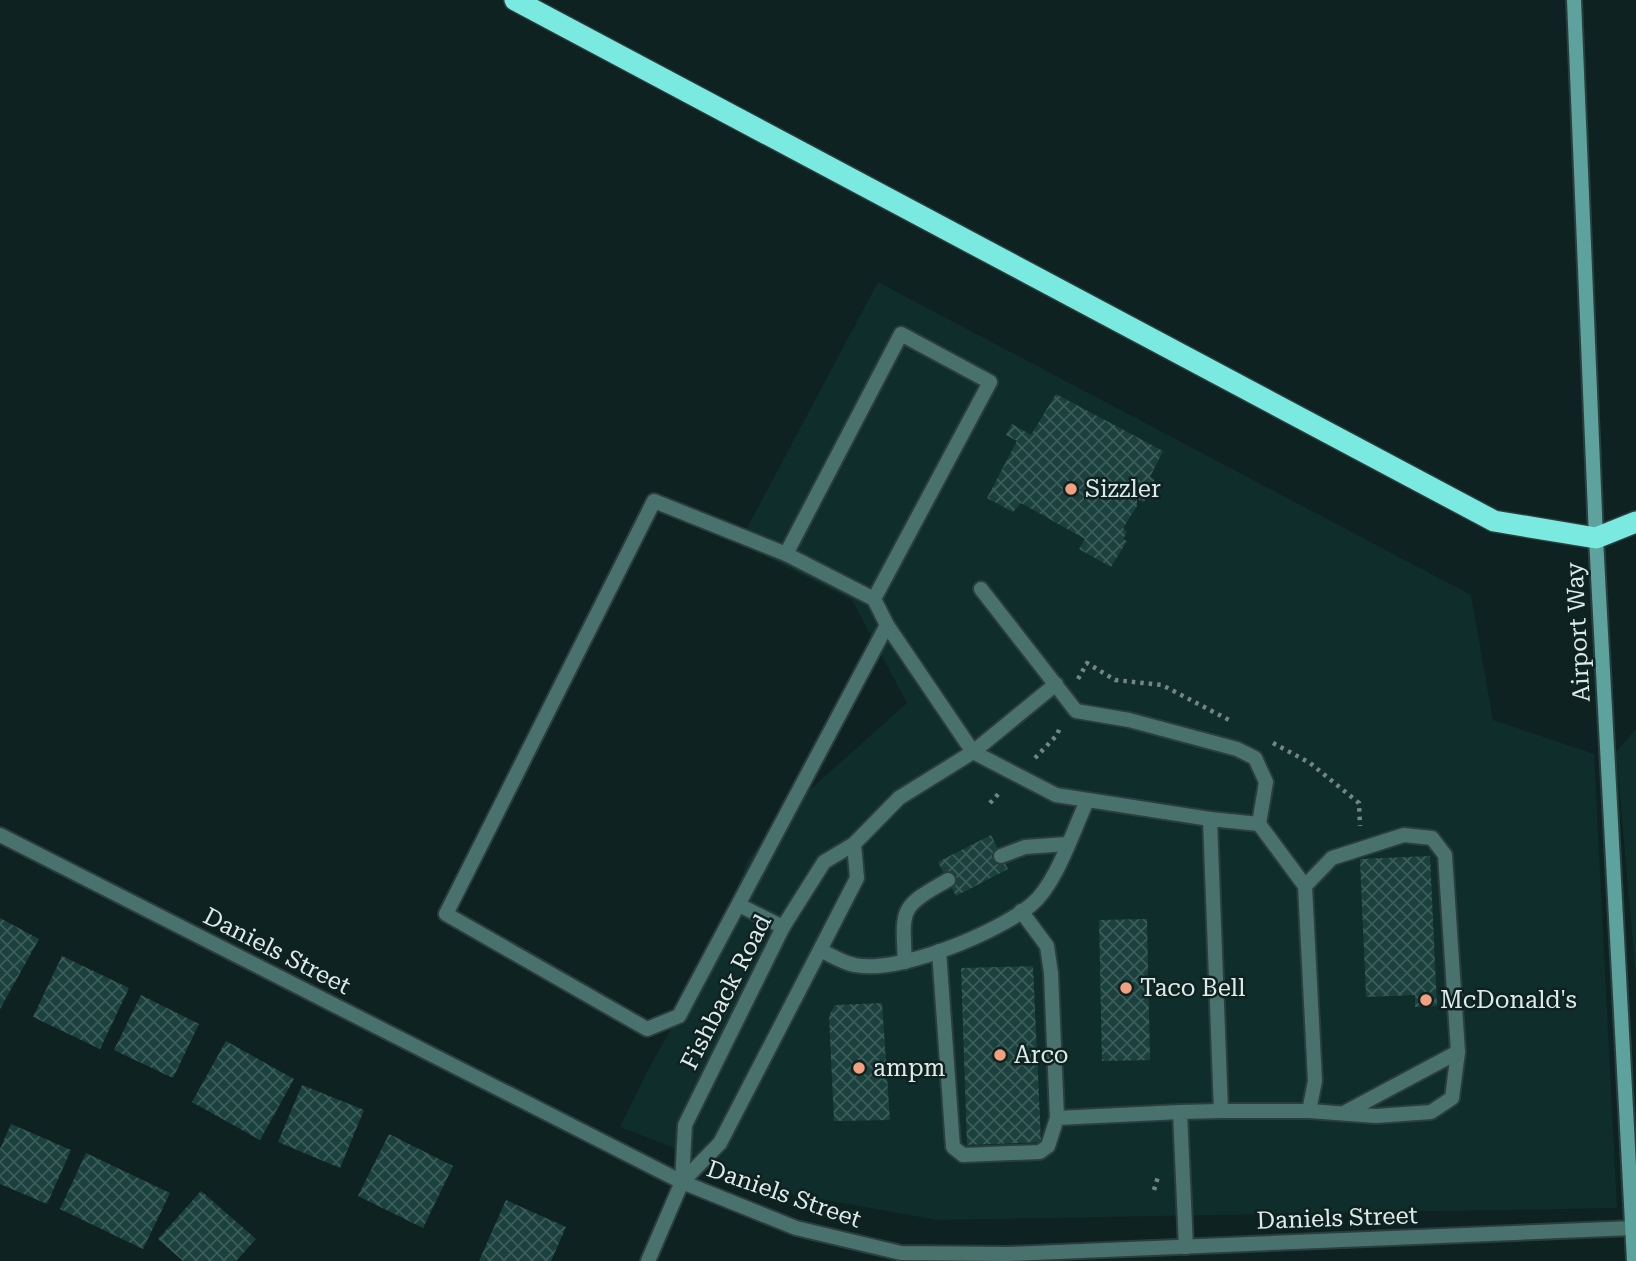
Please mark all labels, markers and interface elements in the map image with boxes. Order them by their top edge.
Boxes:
place label: Sizzler [1085,475,1161,503]
marker: Sizzler [1063,481,1079,497]
street label: Airport Way [1560,561,1596,703]
street label: Daniels Street [199,902,355,1000]
street label: Fishback Road [675,910,777,1074]
place label: Taco Bell [1140,974,1245,1002]
marker: Taco Bell [1118,980,1134,996]
place label: McDonald's [1440,986,1577,1014]
marker: McDonald's [1418,992,1434,1008]
place label: Arco [1014,1041,1069,1069]
marker: Arco [992,1047,1008,1063]
place label: ampm [873,1054,946,1082]
marker: ampm [851,1060,867,1076]
street label: Daniels Street [703,1154,865,1234]
street label: Daniels Street [1256,1201,1418,1235]

